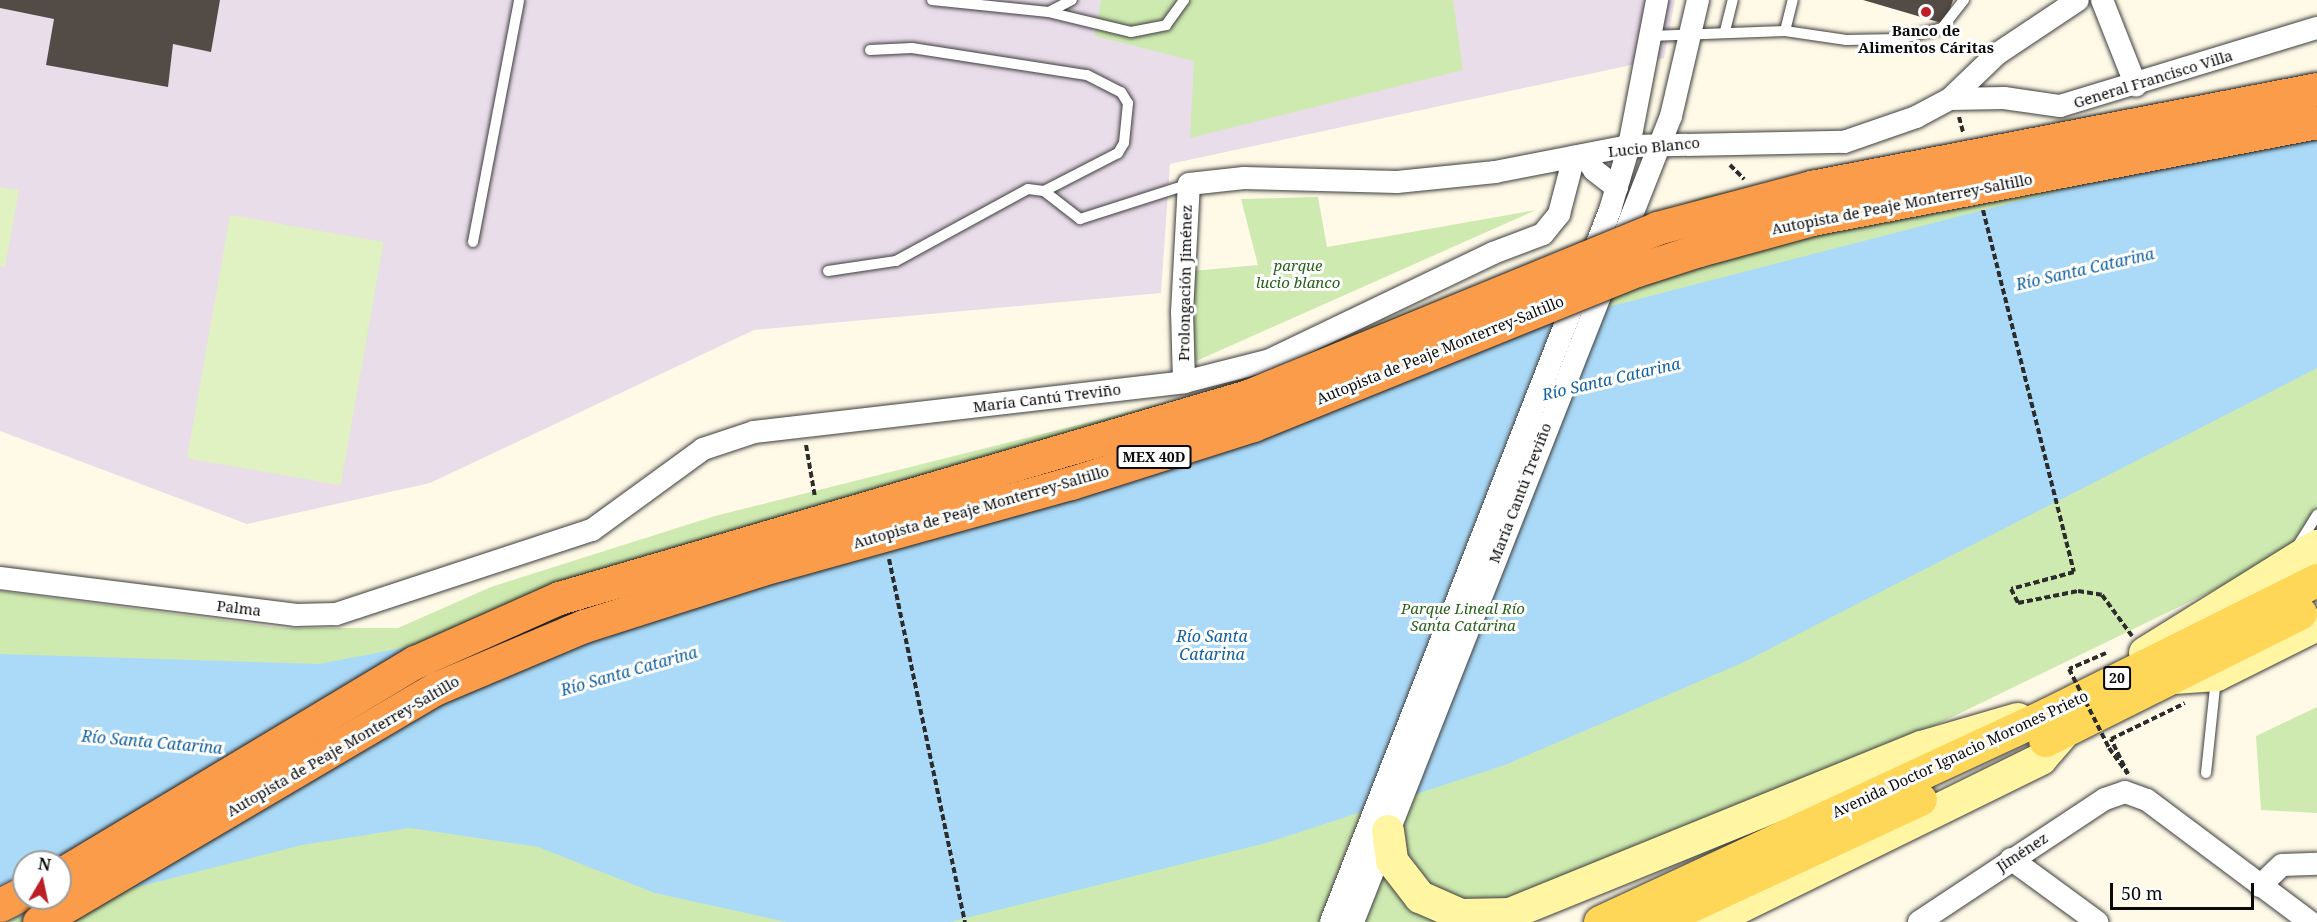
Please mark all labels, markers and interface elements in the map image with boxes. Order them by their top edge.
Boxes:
marker: Banco de Alimentos Cáritas [1919,5,1933,19]
place label: Banco de Alimentos Cáritas [1858,21,1994,56]
street label: General Francisco Villa [2071,46,2235,112]
street label: Lucio Blanco [1607,133,1701,161]
street label: Autopista de Peaje Monterrey-Saltillo [1770,170,2034,238]
street label: Prolongación Jiménez [1175,205,1195,361]
water label: Río Santa Catarina [2014,244,2156,294]
park label: parque lucio blanco [1256,256,1340,291]
street label: Autopista de Peaje Monterrey-Saltillo [1314,292,1566,408]
water label: Río Santa Catarina [1540,354,1682,404]
street label: María Cantú Treviño [972,380,1122,416]
street label: María Cantú Treviño [1485,420,1555,566]
road number: MEX 40D [1116,446,1192,468]
street label: Autopista de Peaje Monterrey-Saltillo [851,462,1111,552]
street label: Palma [216,596,262,620]
park label: Parque Lineal Río Santa Catarina [1401,599,1525,634]
water label: Río Santa Catarina [1176,626,1248,664]
water label: Río Santa Catarina [558,642,700,700]
road number: 20 [2102,667,2132,689]
street label: Autopista de Peaje Monterrey-Saltillo [224,672,462,820]
street label: Avenida Doctor Ignacio Morones Prieto [1829,687,2091,821]
water label: Río Santa Catarina [81,726,223,758]
street label: Jiménez [1993,829,2051,875]
north arrow [12,850,72,910]
text: N [37,852,52,876]
scale bar [2113,871,2257,909]
text: 50 m [2121,881,2163,905]

